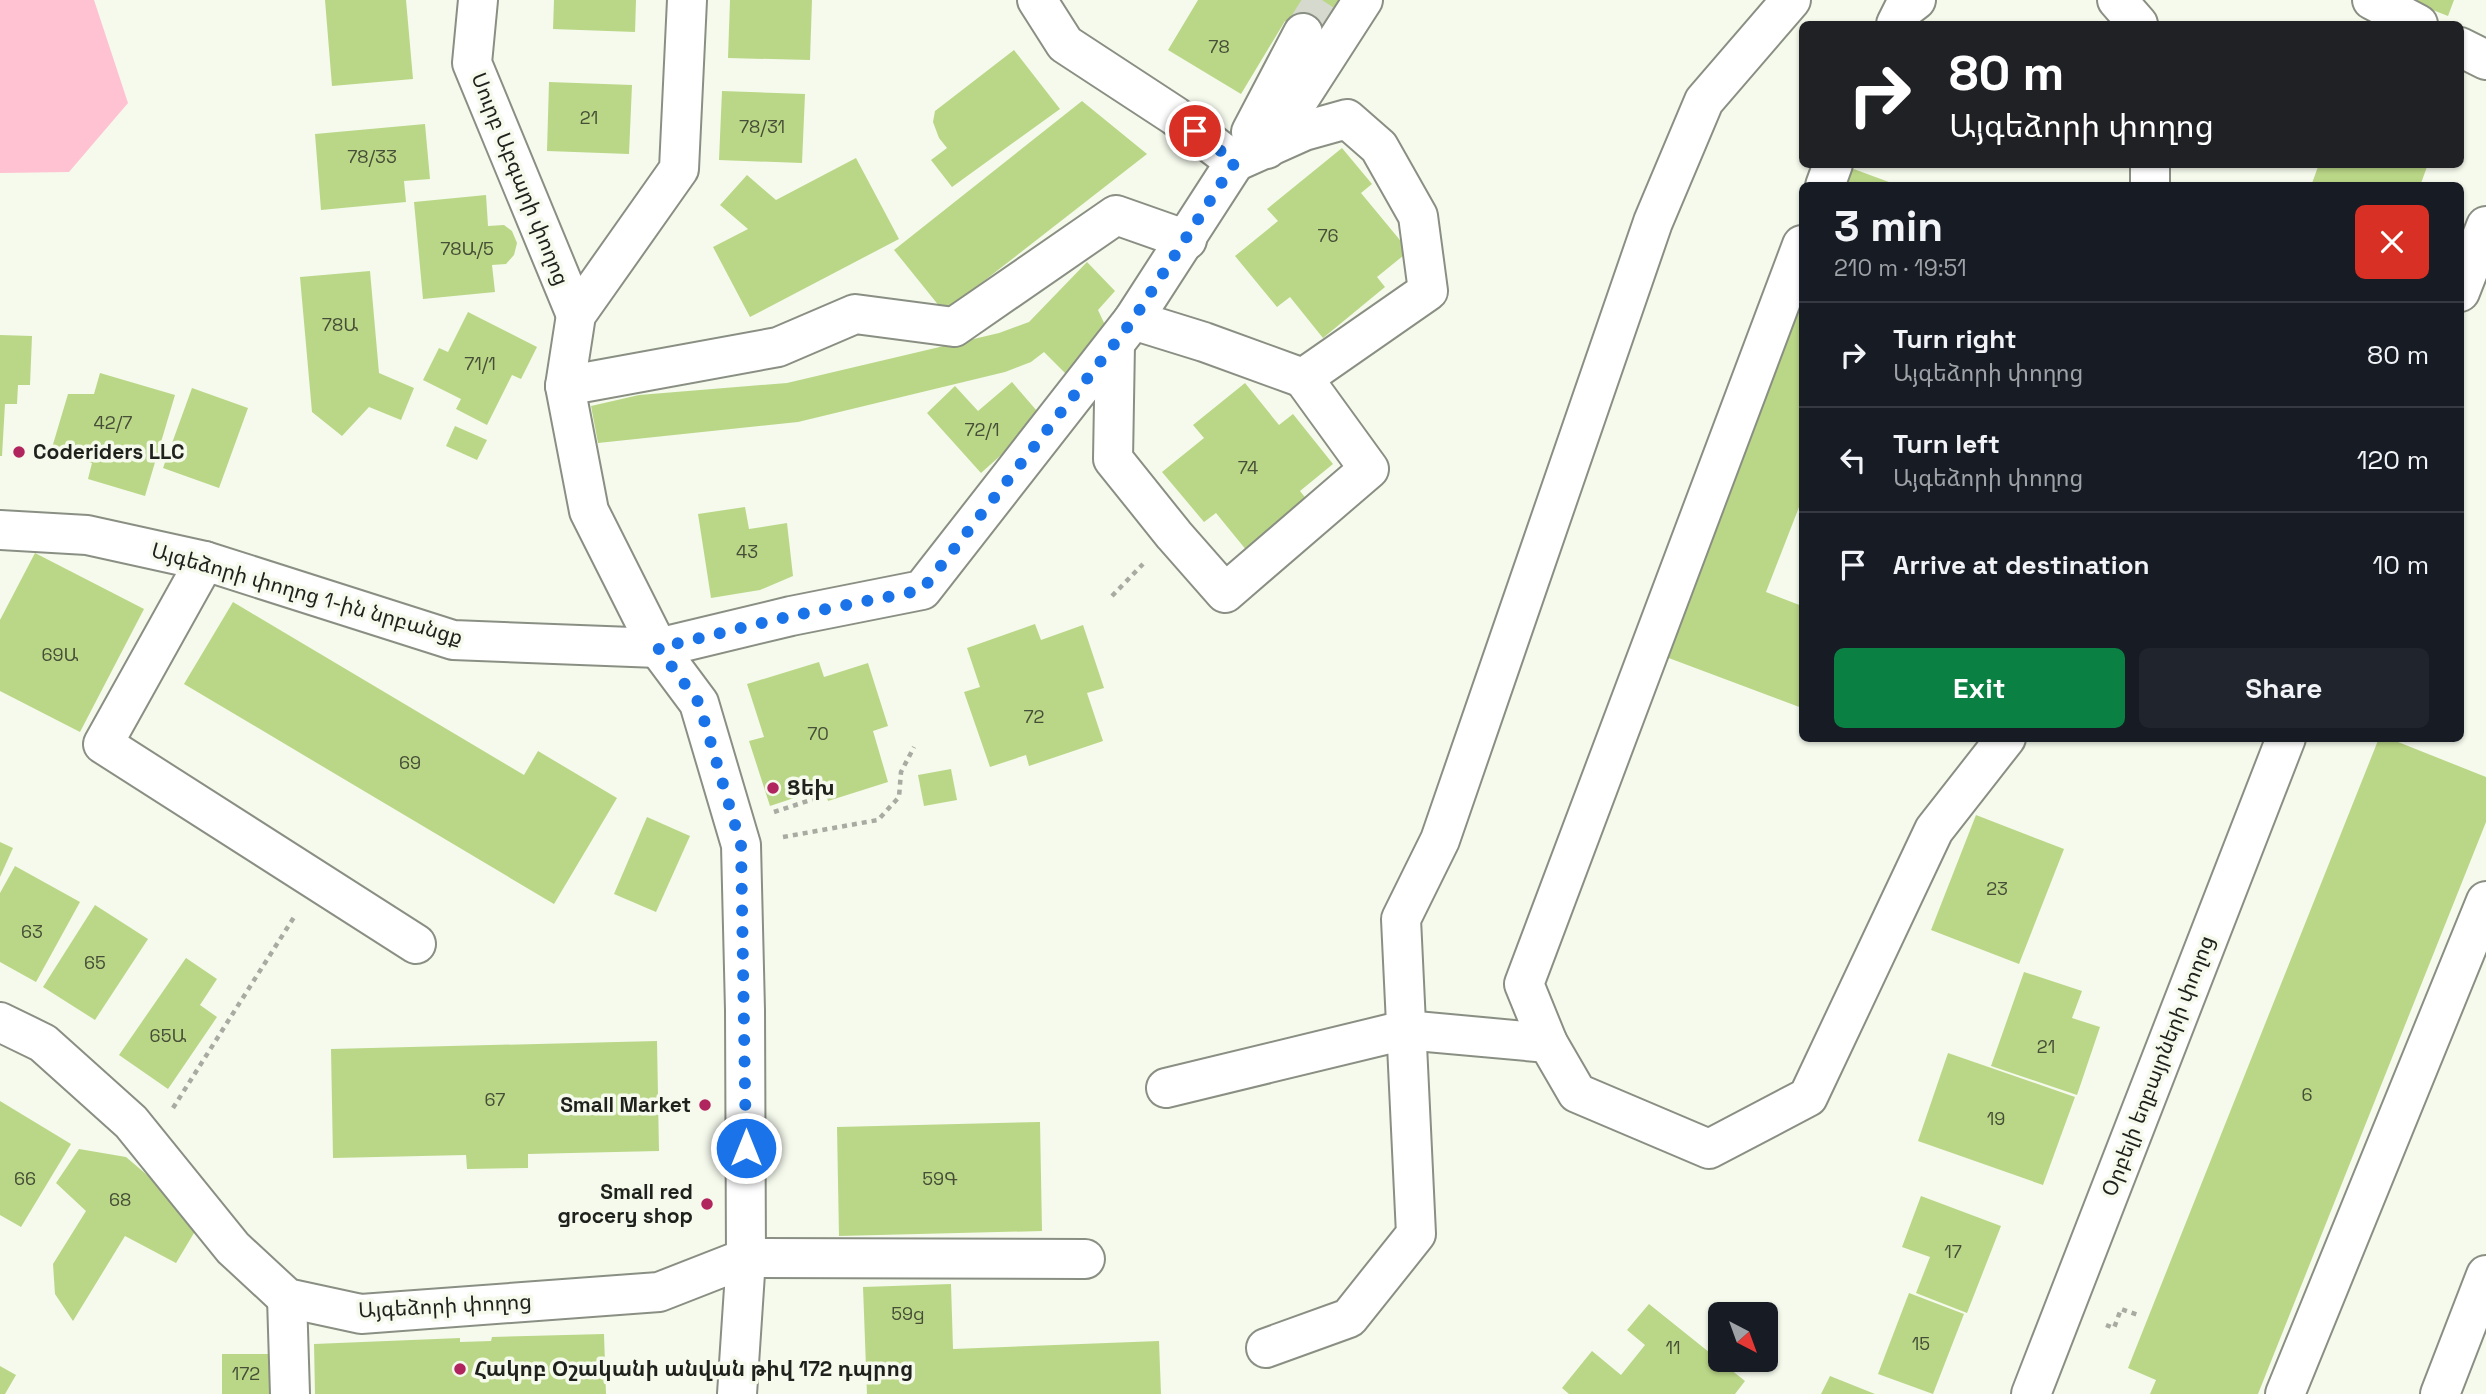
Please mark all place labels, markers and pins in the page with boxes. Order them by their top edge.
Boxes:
pin [1165,101,1225,161]
place label: Coderiders LLC [33,438,185,465]
marker: Coderiders LLC [11,444,27,460]
place label: Ցեխ [787,774,835,801]
marker: Ցեխ [765,780,781,796]
place label: Small Market [560,1091,691,1118]
marker: Small Market [697,1097,713,1113]
place label: Small red grocery shop [558,1178,693,1229]
marker: Small red grocery shop [699,1196,715,1212]
place label: Հակոբ Օշականի անվան թիվ 172 դպրոց [474,1355,913,1382]
marker: Հակոբ Օշականի անվան թիվ 172 դպրոց [452,1361,468,1377]

